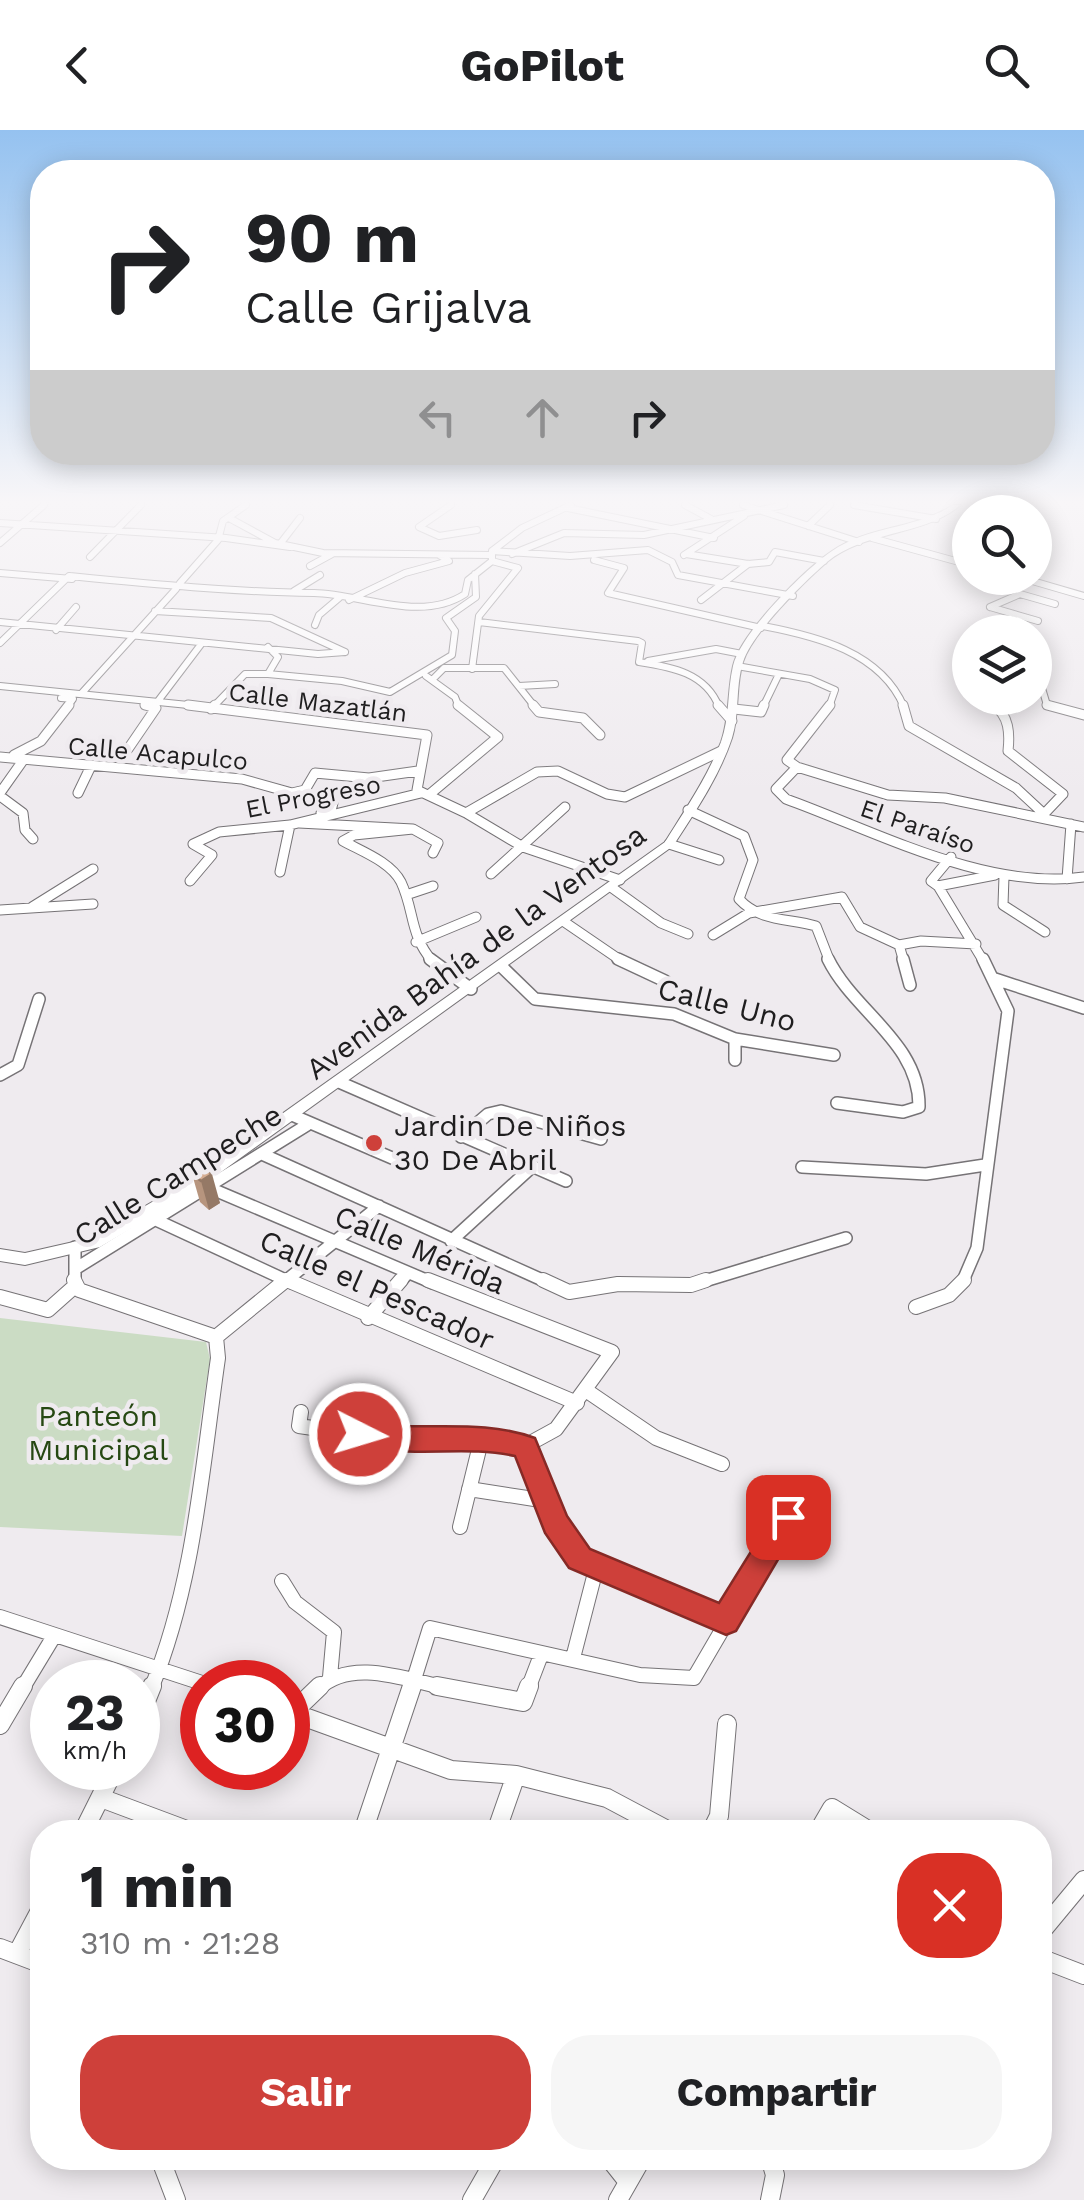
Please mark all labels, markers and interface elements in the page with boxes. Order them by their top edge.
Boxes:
icon: back [50,38,105,93]
icon: search [979,38,1034,93]
text: GoPilot [460,39,624,92]
text: 90 m [245,197,419,279]
icon: right [80,200,210,330]
text: Calle Grijalva [245,281,532,334]
icon: left [410,390,465,445]
icon: ahead [515,390,570,445]
icon: right [620,390,675,445]
map controls [952,495,1052,715]
button: search [952,495,1052,595]
button: layers [952,615,1052,715]
street label: Calle Mazatlán [227,677,409,728]
street label: Calle Acapulco [67,731,249,776]
street label: El Progreso [243,769,383,824]
street label: El Paraíso [857,793,979,860]
street label: Avenida Bahía de la Ventosa [299,817,652,1087]
street label: Calle Uno [654,970,800,1039]
street label: Calle Campeche [67,1097,288,1253]
place label: Jardin De Niños 30 De Abril [394,1108,626,1177]
marker: Jardin De Niños 30 De Abril [363,1132,385,1154]
street label: Calle Mérida [330,1198,511,1301]
street label: Calle el Pescador [254,1222,500,1357]
position arrow [308,1382,412,1486]
park label: Panteón Municipal [28,1398,168,1467]
pin [746,1475,831,1560]
icon: arrive [761,1490,816,1545]
speed limit sign: 30 [180,1660,310,1790]
text: 23 [65,1683,125,1742]
text: km/h [63,1736,127,1765]
text: 1 min [80,1851,234,1922]
button: close [897,1853,1002,1958]
text: 310 m · 21:28 [80,1924,280,1962]
button: Salir [80,2035,531,2150]
button: Compartir [551,2035,1002,2150]

